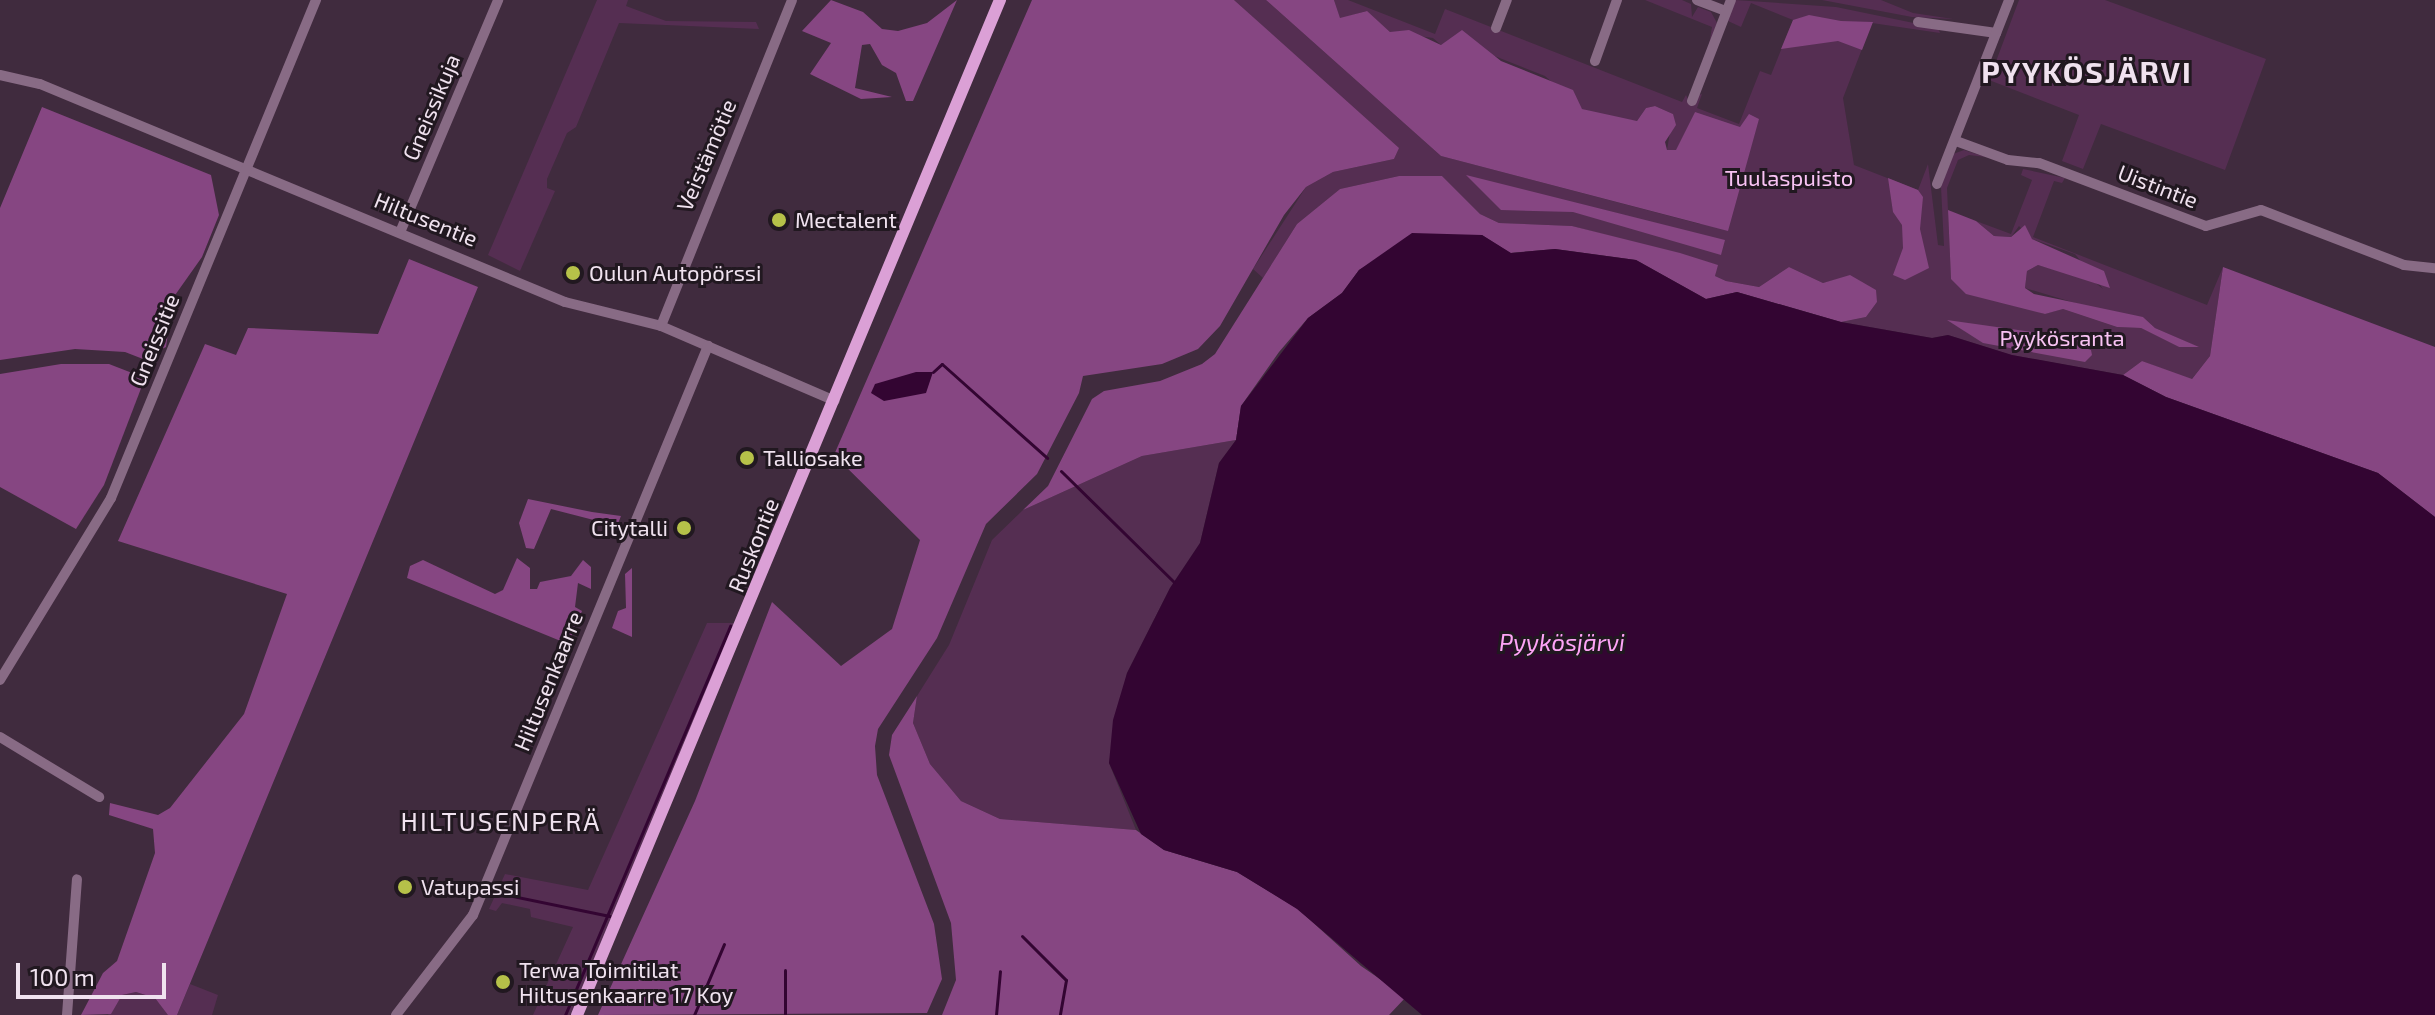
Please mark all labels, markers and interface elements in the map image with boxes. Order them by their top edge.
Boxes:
street label: Gneissikuja [397,50,465,164]
district label: PYYKÖSJÄRVI [1981,53,2193,89]
street label: Veistämötie [671,95,741,215]
street label: Uistintie [2114,159,2202,213]
park label: Tuulaspuisto [1725,165,1853,191]
street label: Hiltusentie [371,186,481,252]
place label: Mectalent [795,207,897,233]
marker: Mectalent [770,211,788,229]
place label: Oulun Autopörssi [589,260,762,286]
marker: Oulun Autopörssi [564,264,582,282]
street label: Gneissitie [124,290,184,390]
park label: Pyykösranta [2000,325,2124,351]
place label: Talliosake [763,445,863,471]
marker: Talliosake [738,449,756,467]
street label: Ruskontie [722,494,784,596]
place label: Citytalli [591,515,668,541]
marker: Citytalli [675,519,693,537]
street label: Hiltusenkaarre [508,608,588,754]
water label: Pyykösjärvi [1499,628,1625,656]
district label: HILTUSENPERÄ [401,805,601,837]
place label: Vatupassi [421,874,519,900]
marker: Vatupassi [396,878,414,896]
scale bar [20,947,170,997]
place label: Terwa Toimitilat Hiltusenkaarre 17 Koy [519,956,733,1008]
text: 100 m [30,962,95,991]
marker: Terwa Toimitilat Hiltusenkaarre 17 Koy [494,973,512,991]

